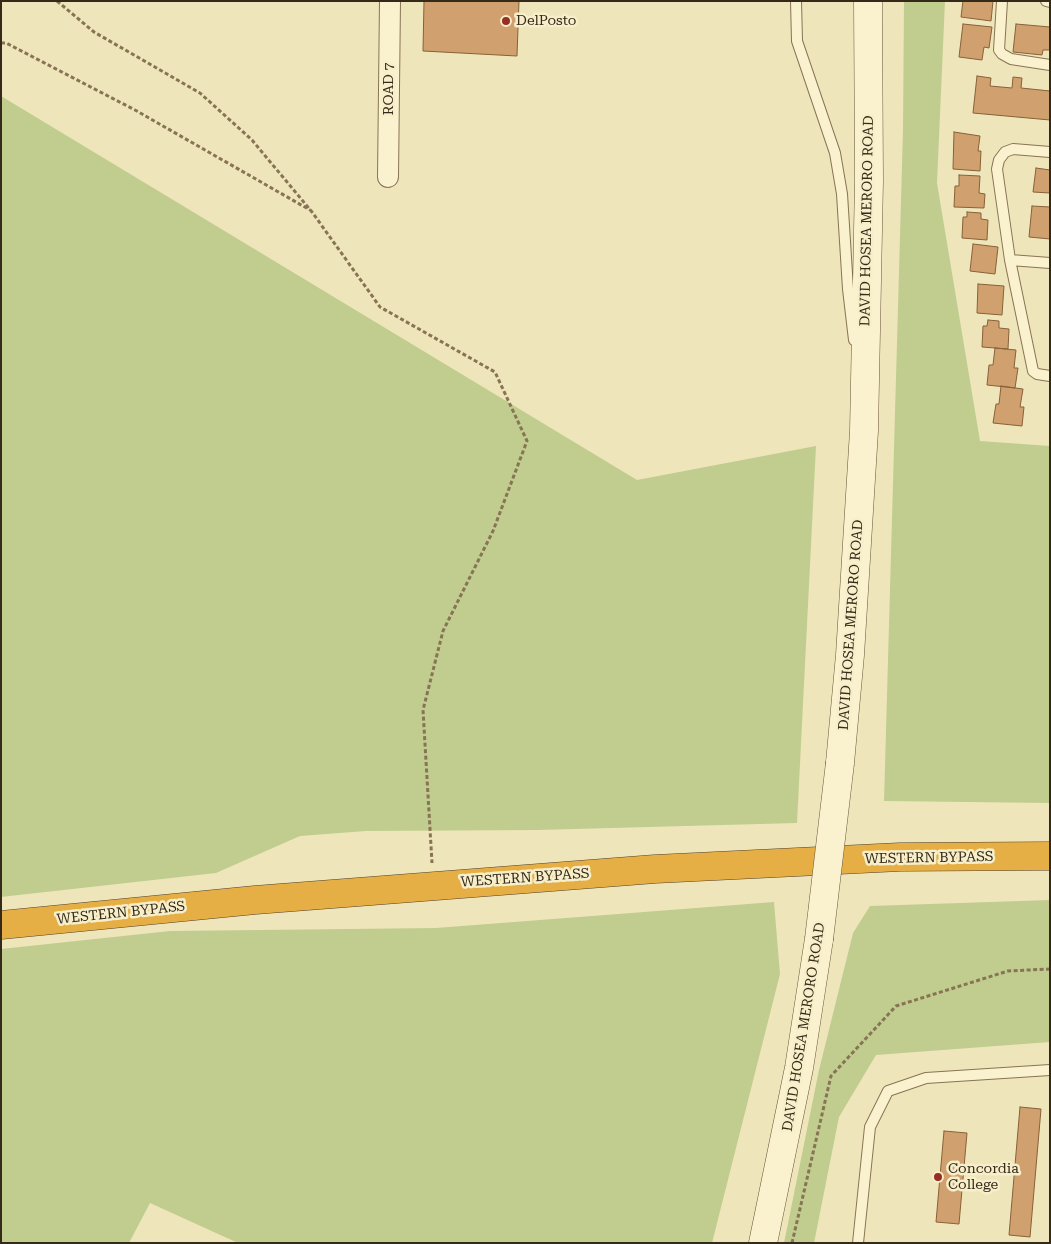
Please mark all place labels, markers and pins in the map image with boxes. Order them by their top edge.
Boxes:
place label: DelPosto [516,13,576,29]
marker: DelPosto [500,15,512,27]
place label: Concordia College [948,1161,1019,1194]
marker: Concordia College [932,1171,944,1183]

